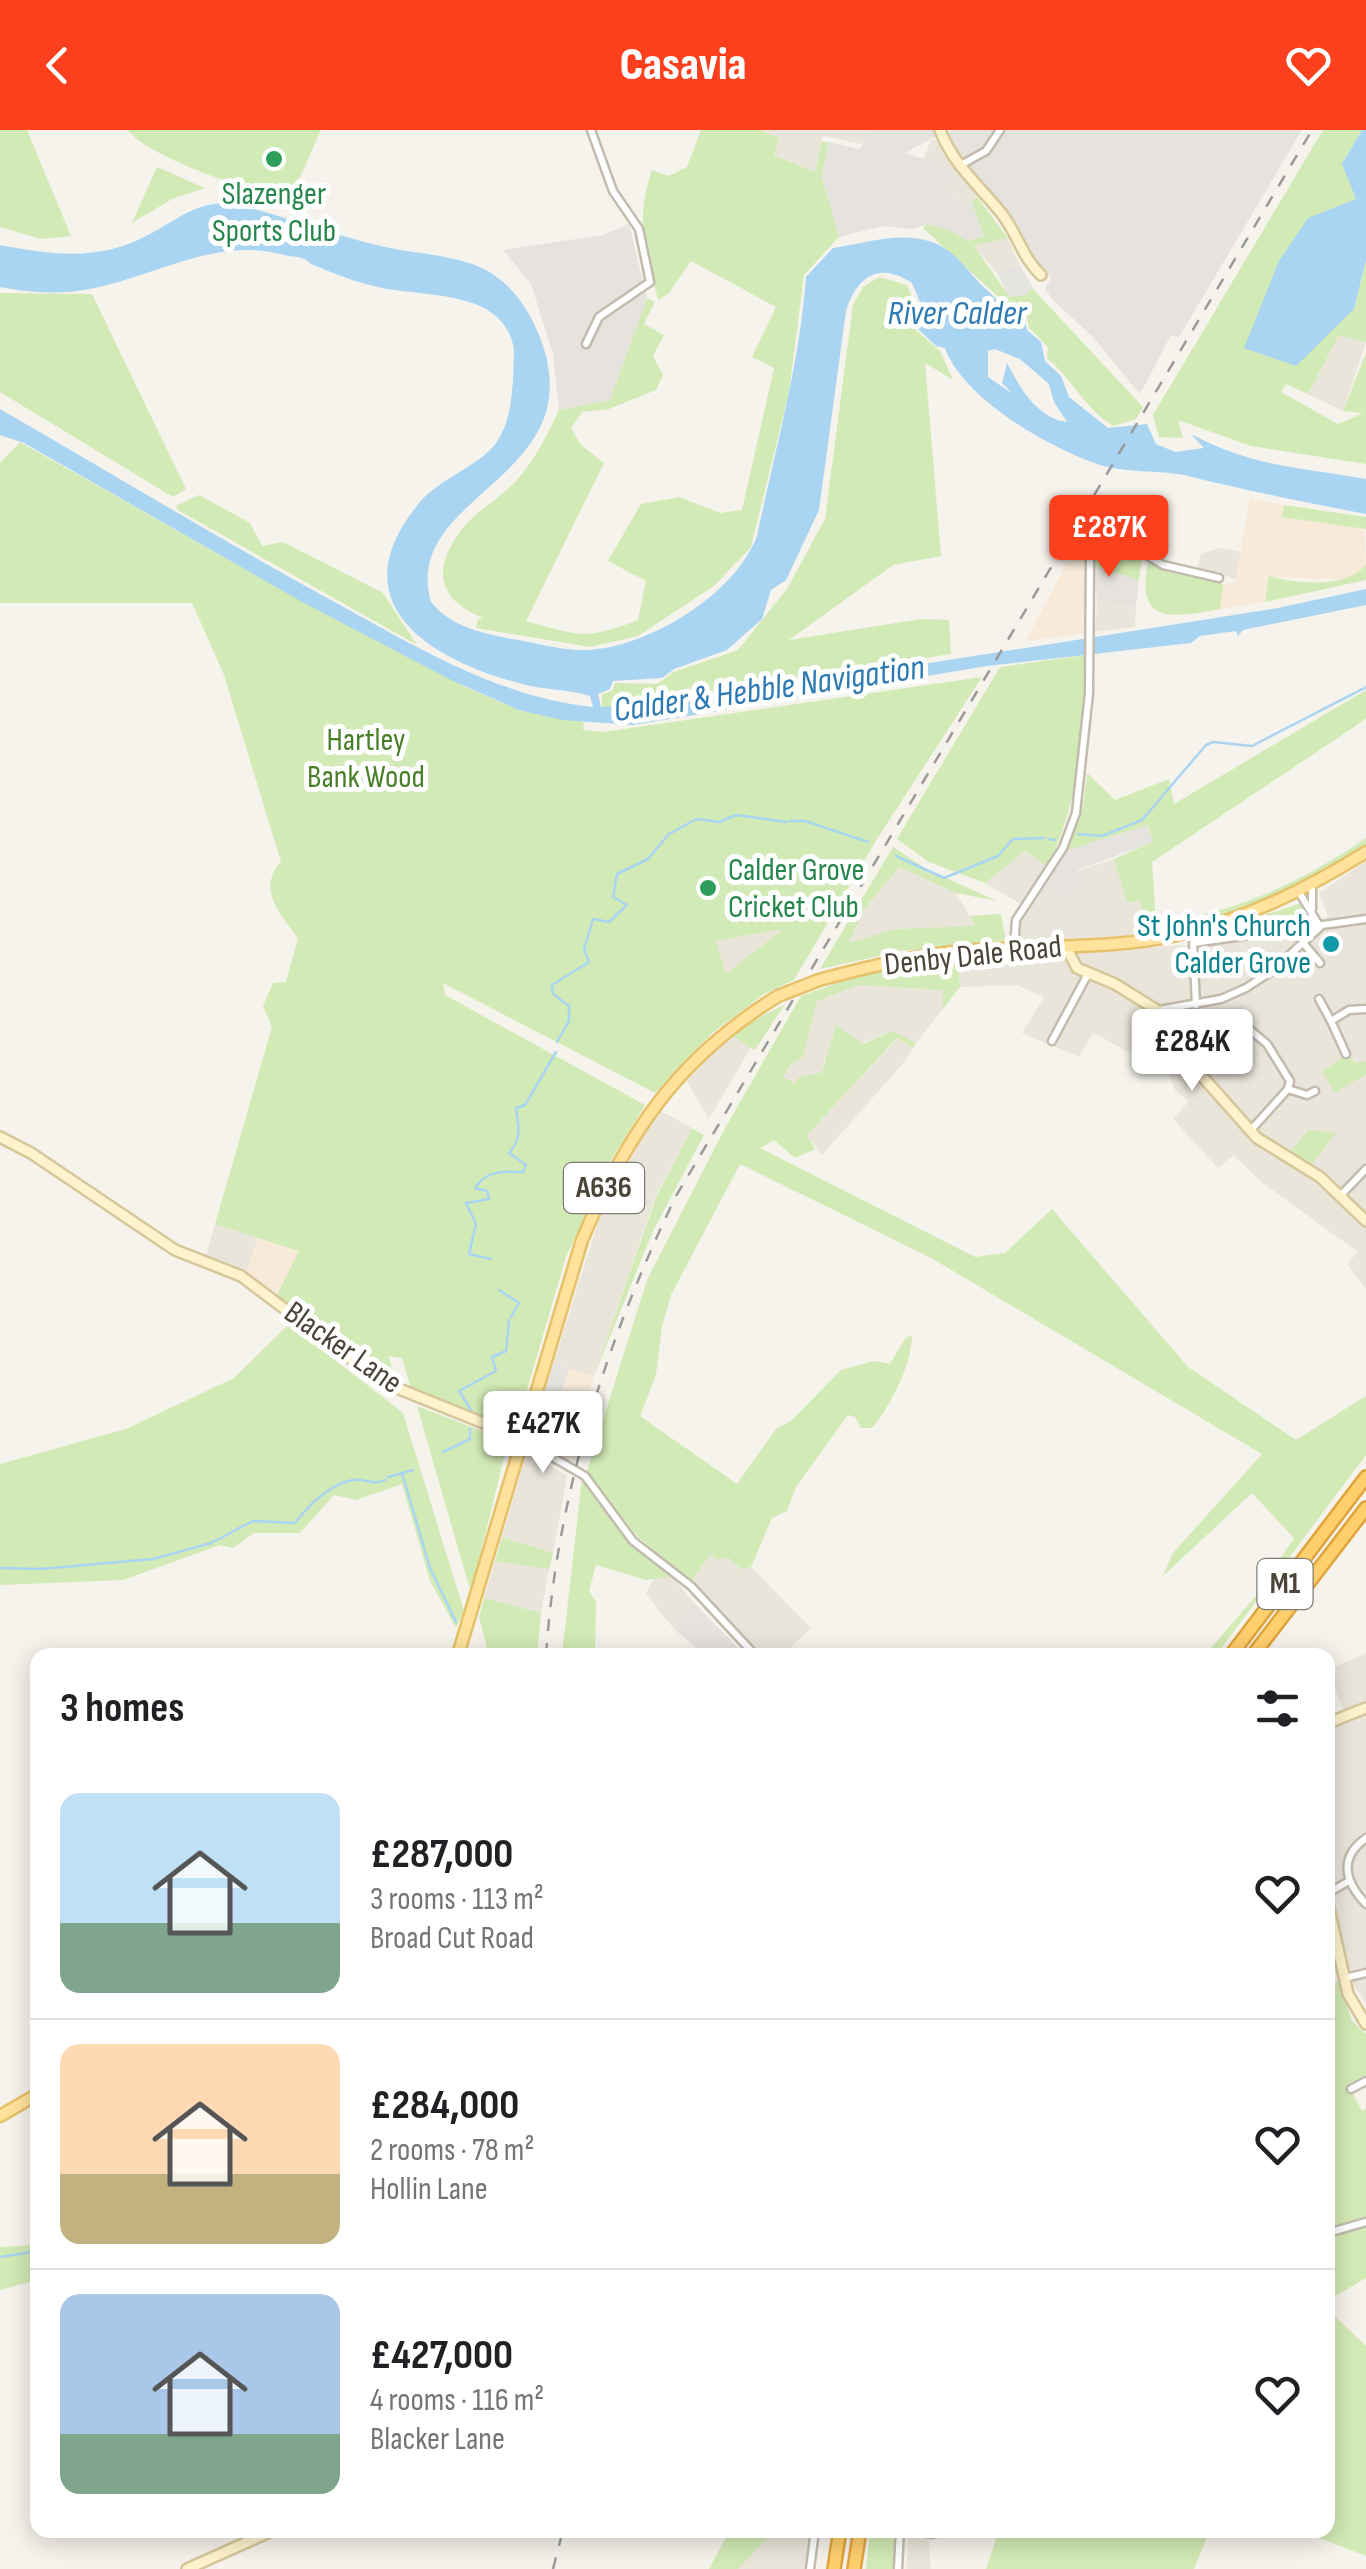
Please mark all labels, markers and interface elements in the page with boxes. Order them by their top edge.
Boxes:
icon: back [30,38,85,93]
text: Casavia [620,38,746,93]
icon: heart [1281,38,1336,93]
marker: Slazenger Sports Club [263,148,285,170]
place label: Slazenger Sports Club [212,175,336,251]
water label: River Calder [888,292,1028,335]
pin: £287K [1039,495,1179,580]
text: £287K [1071,508,1147,547]
water label: Calder & Hebble Navigation [611,646,927,732]
park label: Hartley Bank Wood [307,721,425,797]
place label: Calder Grove Cricket Club [728,851,864,927]
marker: Calder Grove Cricket Club [697,877,719,899]
place label: St John's Church Calder Grove [1137,907,1311,983]
street label: Denby Dale Road [883,927,1063,985]
marker: St John's Church Calder Grove [1320,933,1342,955]
pin: £284K [1122,1009,1262,1094]
text: £284K [1154,1022,1230,1061]
road number: A636 [564,1163,644,1213]
street label: Blacker Lane [277,1293,409,1403]
pin: £427K [473,1391,613,1476]
text: £427K [505,1404,581,1443]
road number: M1 [1258,1559,1312,1609]
icon: filters [1250,1681,1305,1736]
text: 3 homes [60,1683,184,1734]
text: £287,000 [370,1829,513,1880]
icon: home [140,1833,260,1953]
icon: heart [1250,1866,1305,1921]
text: 3 rooms · 113 m² [370,1880,544,1919]
text: Broad Cut Road [370,1919,534,1958]
text: £284,000 [370,2080,519,2131]
icon: home [140,2084,260,2204]
icon: heart [1250,2117,1305,2172]
text: 2 rooms · 78 m² [370,2131,534,2170]
text: Hollin Lane [370,2170,488,2209]
text: £427,000 [370,2330,513,2381]
icon: home [140,2334,260,2454]
icon: heart [1250,2367,1305,2422]
text: 4 rooms · 116 m² [370,2381,544,2420]
text: Blacker Lane [370,2420,505,2459]

